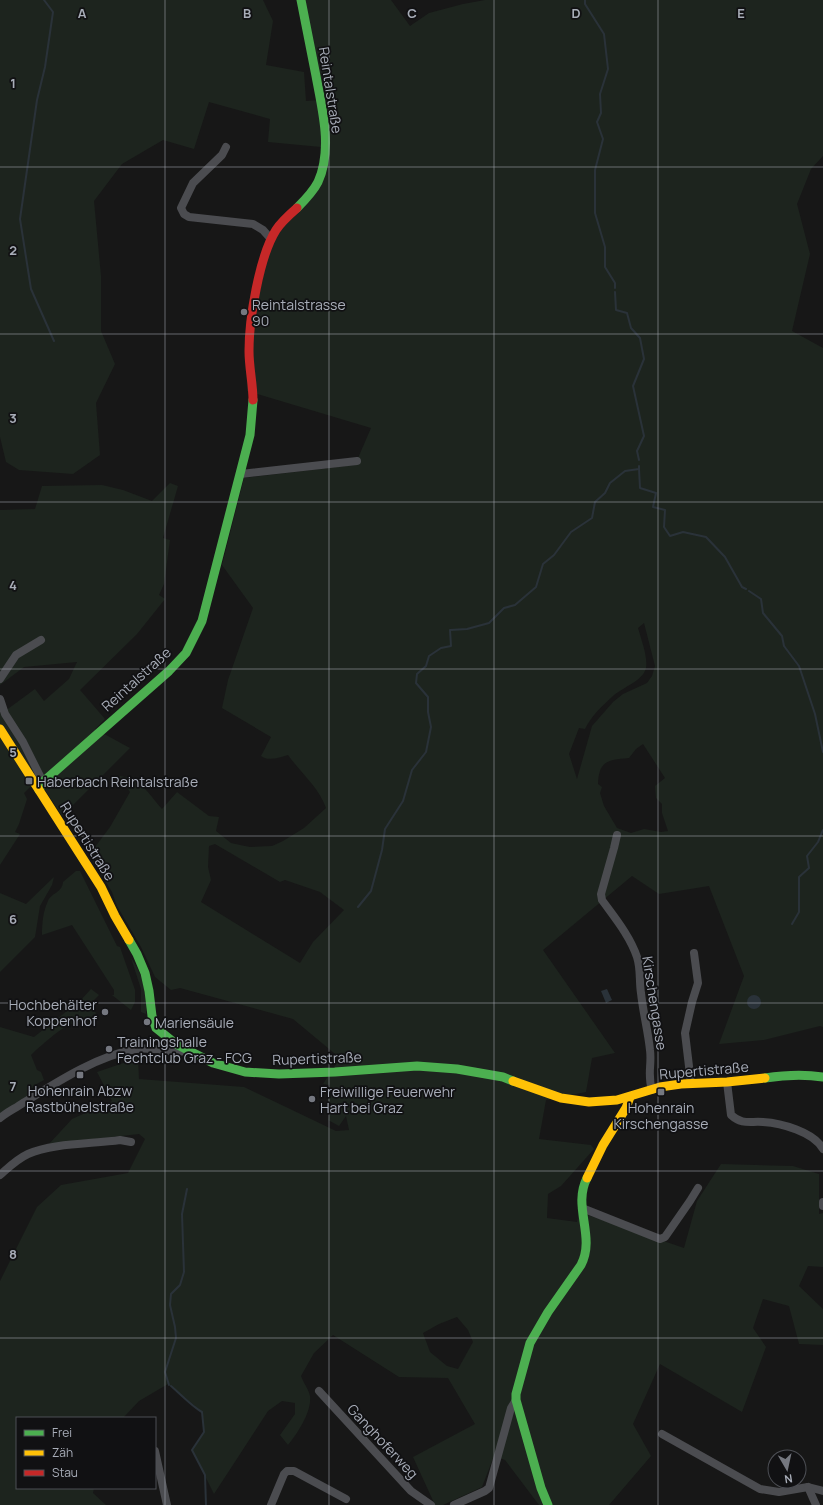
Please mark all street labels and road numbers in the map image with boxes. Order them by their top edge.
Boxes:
street label: Reintalstraße [315,45,347,135]
street label: Reintalstraße [97,643,175,715]
street label: Rupertistraße [56,798,120,884]
street label: Kirschengasse [638,955,672,1051]
street label: Rupertistraße [272,1047,362,1069]
street label: Rupertistraße [659,1057,749,1083]
street label: Ganghoferweg [343,1400,423,1482]

